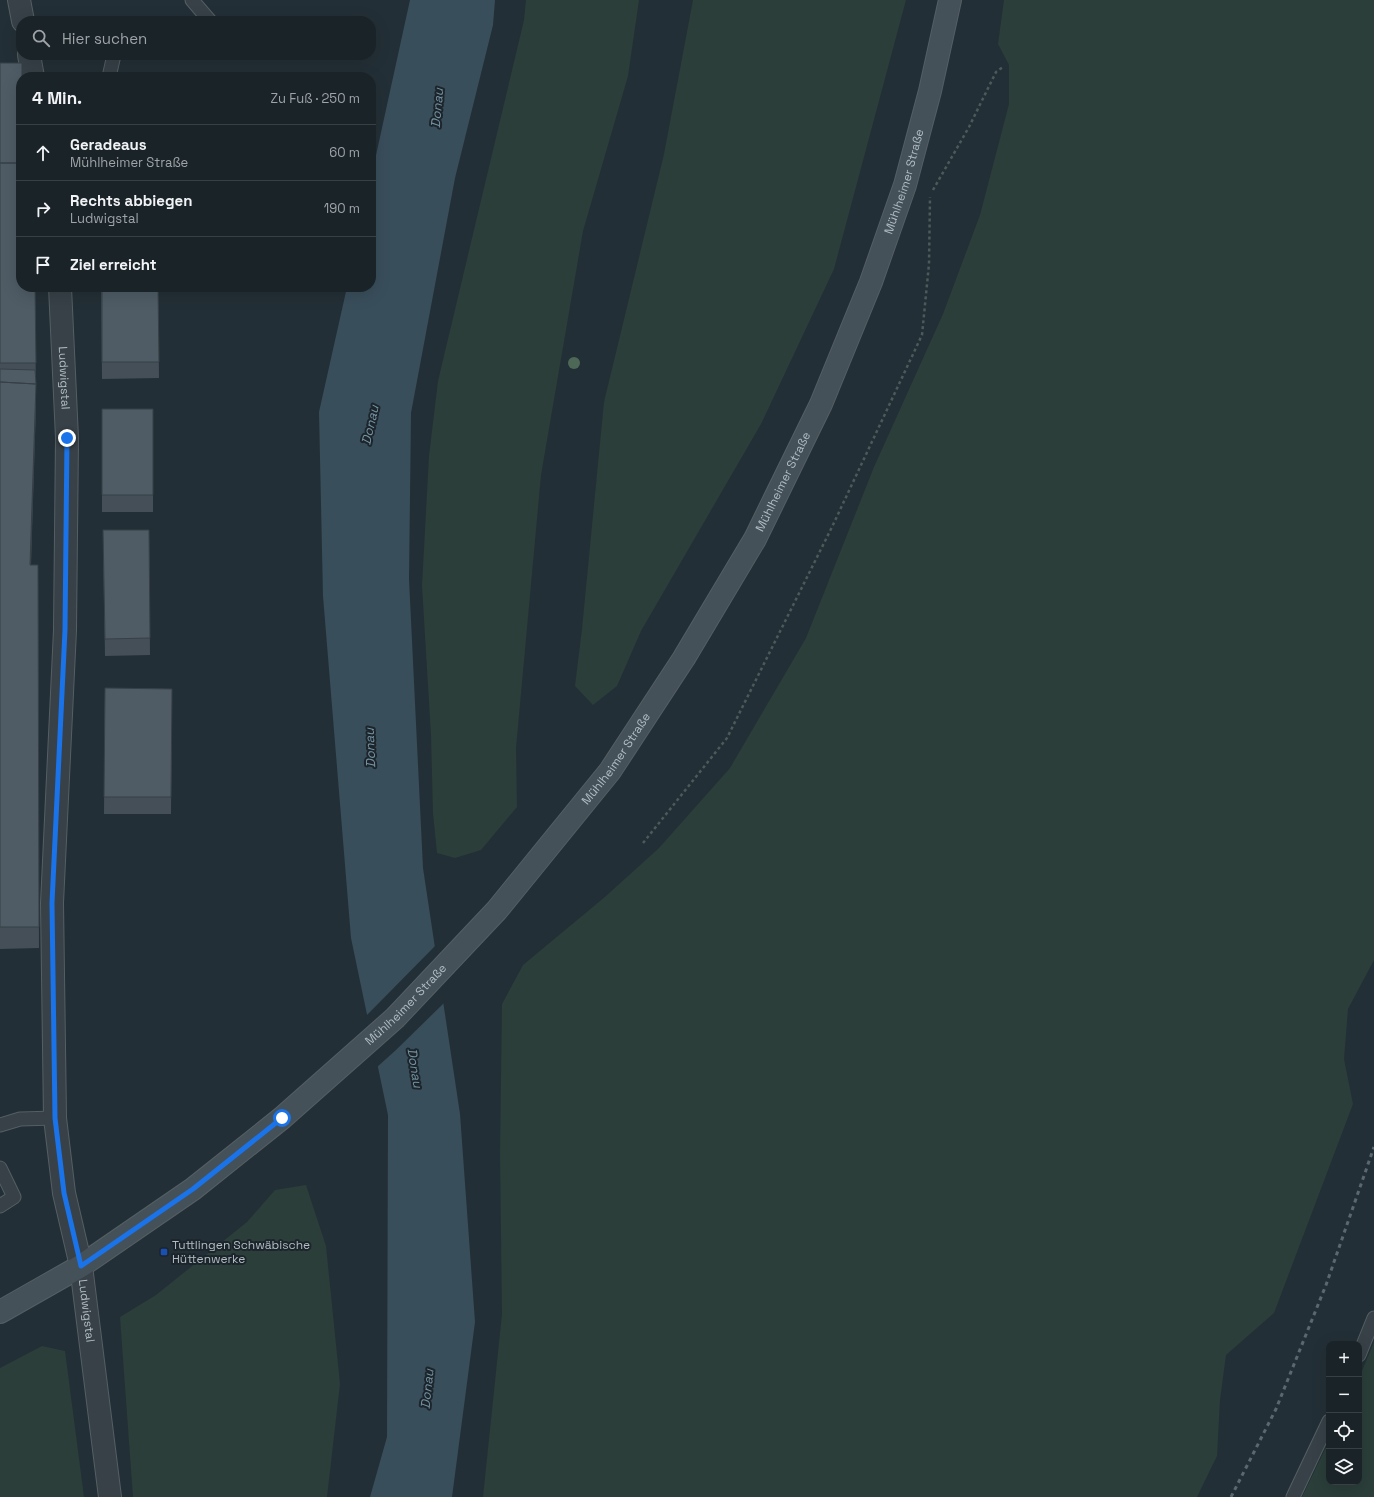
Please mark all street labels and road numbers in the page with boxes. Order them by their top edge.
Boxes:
street label: Mühlheimer Straße [880,127,928,236]
street label: Ludwigstal [55,346,74,410]
street label: Mühlheimer Straße [752,429,814,534]
street label: Mühlheimer Straße [578,710,654,808]
street label: Mühlheimer Straße [362,960,450,1049]
street label: Ludwigstal [75,1278,98,1343]

